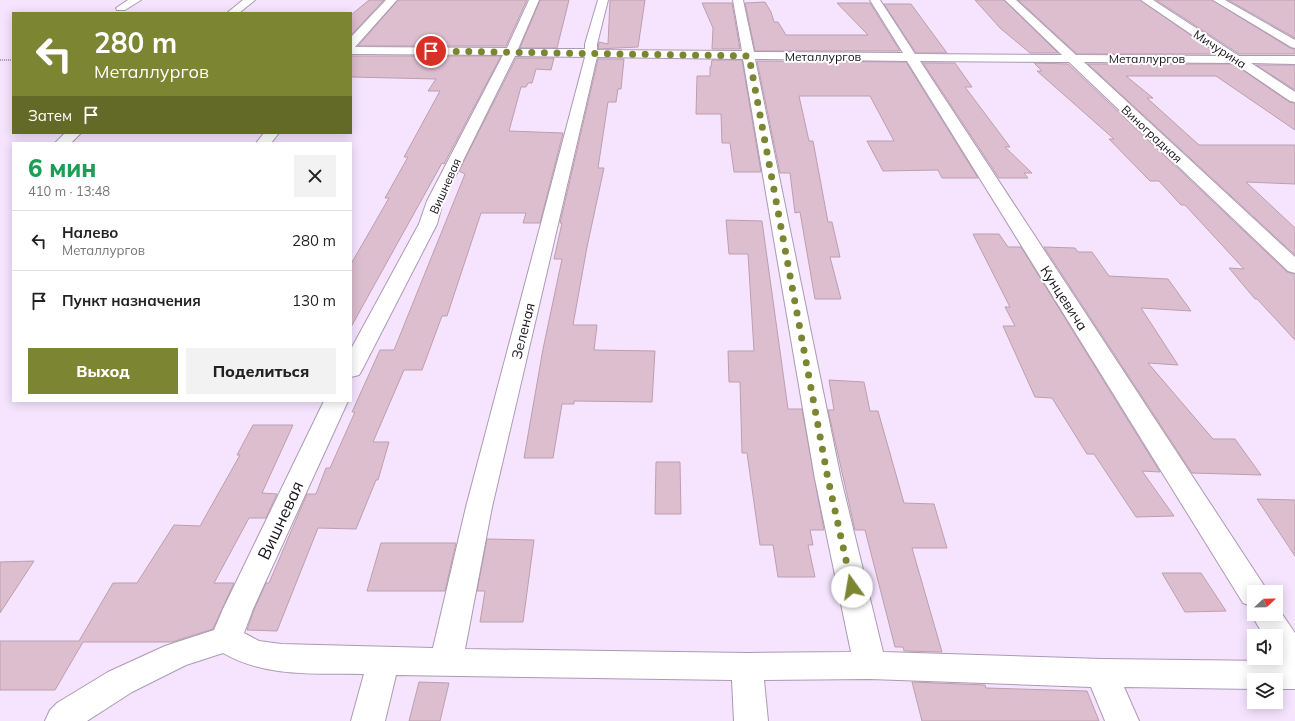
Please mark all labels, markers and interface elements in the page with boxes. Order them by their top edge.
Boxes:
text: 280 m [94,25,177,60]
street label: Мичурина [1191,26,1249,72]
icon: left [28,28,80,80]
pin [414,34,448,68]
icon: arrive [420,40,442,62]
street label: Металлургов [785,49,862,64]
street label: Металлургов [1109,51,1186,66]
text: Металлургов [94,60,209,83]
street label: Виноградная [1118,102,1186,166]
icon: arrive [80,104,102,126]
text: Затем [28,106,72,125]
text: 6 мин [28,153,96,183]
button: close [294,155,336,197]
street label: Вишневая [426,156,464,216]
text: 410 m · 13:48 [28,183,110,199]
text: Налево [62,223,118,242]
icon: left [28,230,50,252]
text: 280 m [292,231,336,250]
text: Металлургов [62,242,145,258]
street label: Кунцевича [1036,262,1092,334]
icon: arrive [28,290,50,312]
text: Пункт назначения [62,291,201,310]
text: 130 m [292,291,336,310]
street label: Зеленая [507,301,539,361]
button: Выход [28,348,178,394]
button: Поделиться [186,348,336,394]
street label: Вишневая [253,477,307,563]
position arrow [831,566,873,608]
north arrow [1247,585,1283,621]
map controls [1247,585,1283,709]
button: sound [1247,629,1283,665]
button: layers [1247,673,1283,709]

